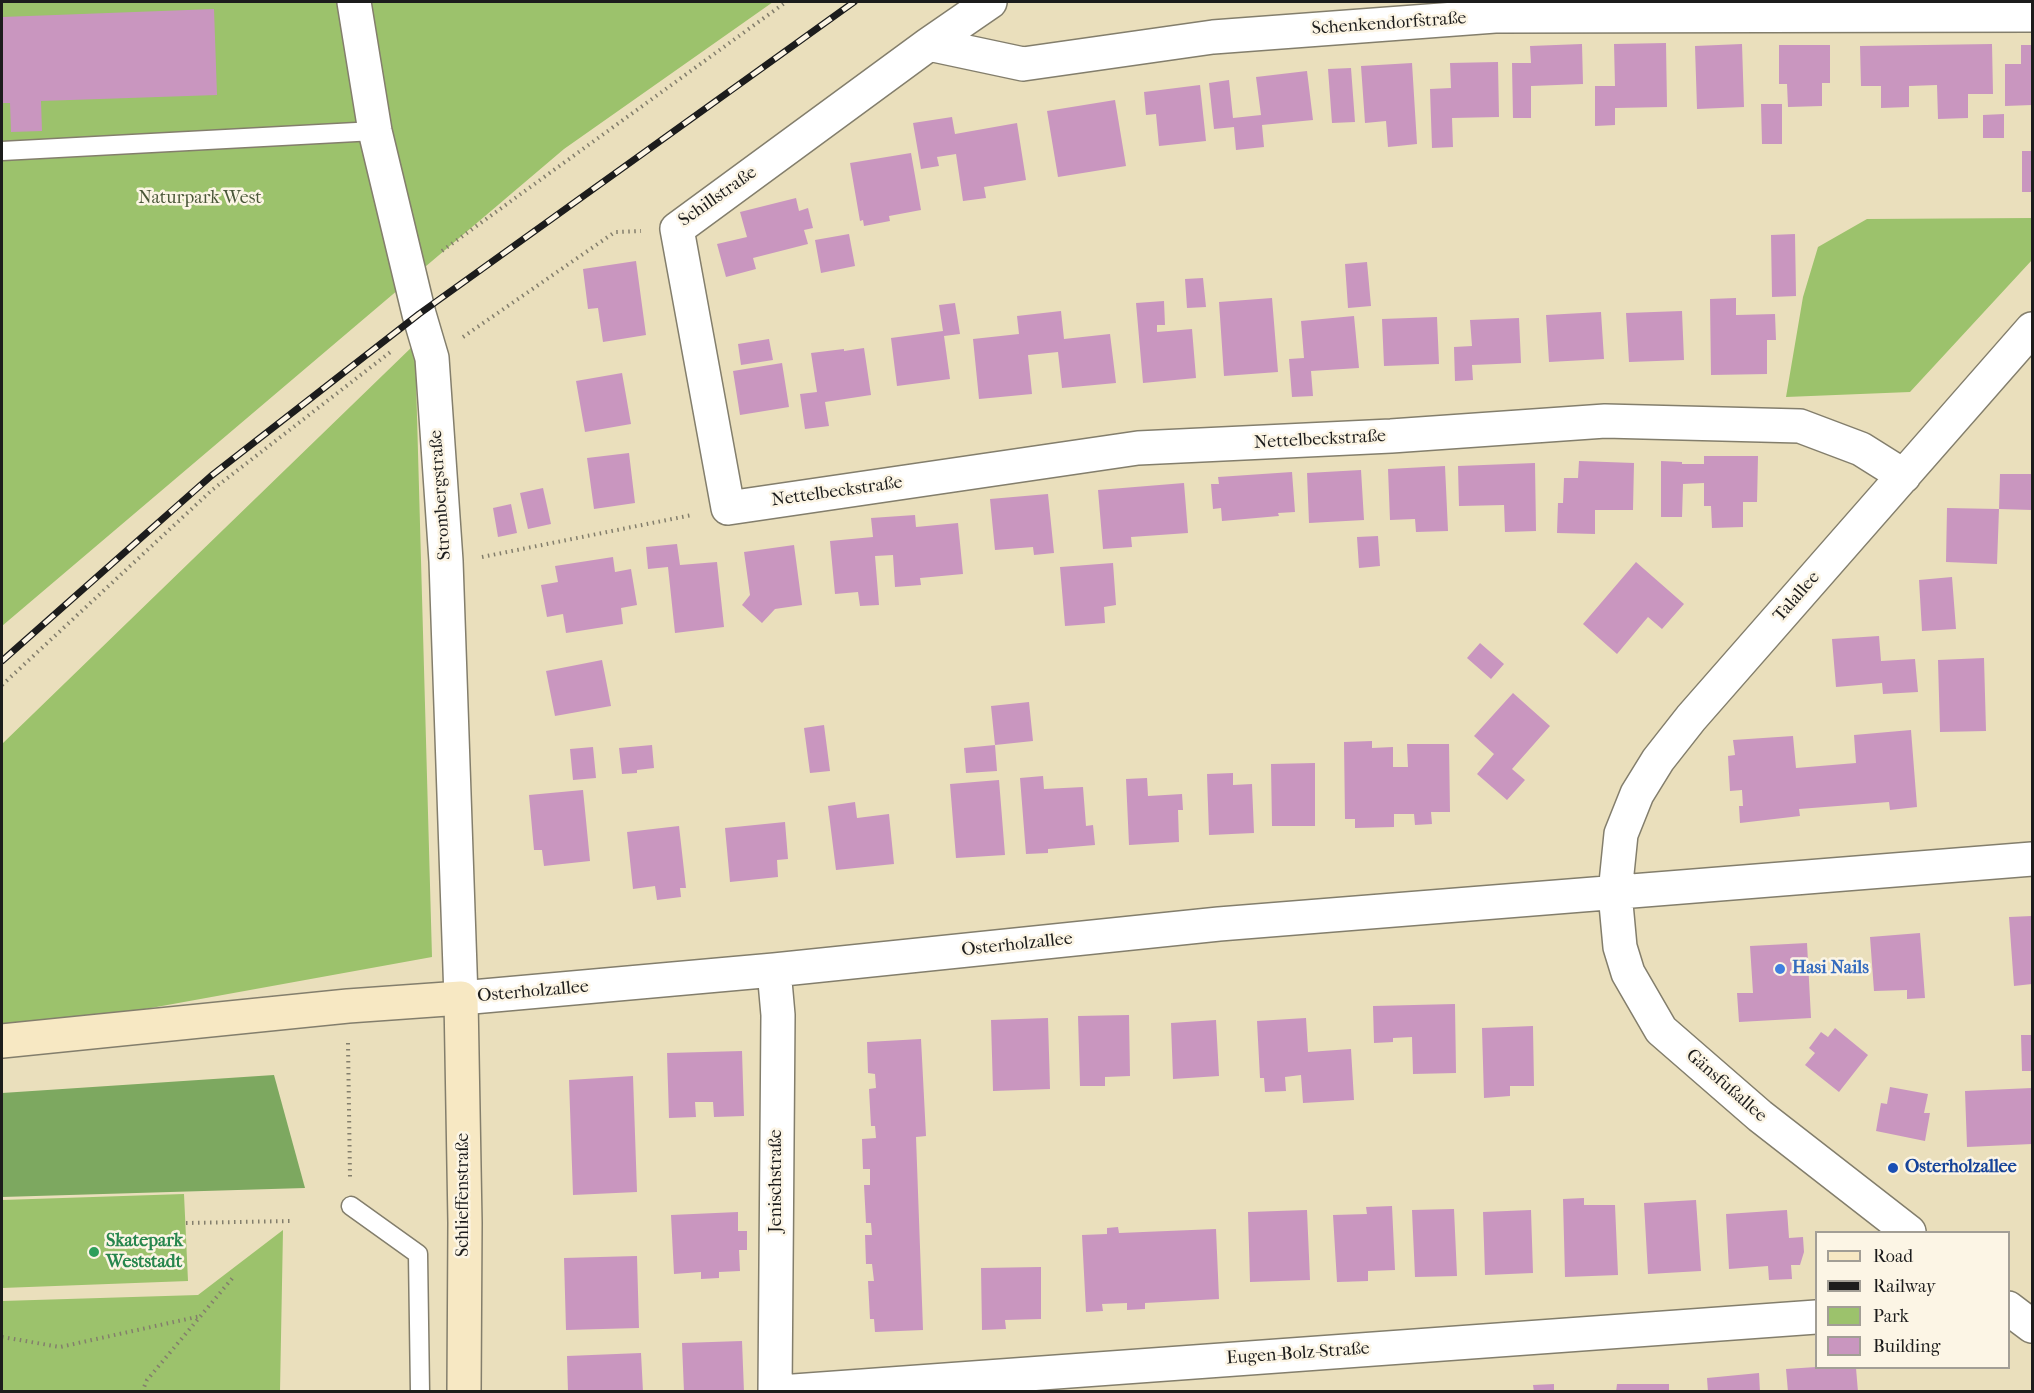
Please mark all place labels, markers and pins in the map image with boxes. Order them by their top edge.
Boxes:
place label: Hasi Nails [1792,958,1869,980]
marker: Hasi Nails [1773,962,1787,976]
place label: Osterholzallee [1905,1157,2017,1179]
marker: Osterholzallee [1886,1161,1900,1175]
place label: Skatepark Weststadt [106,1231,183,1274]
marker: Skatepark Weststadt [87,1245,101,1259]

